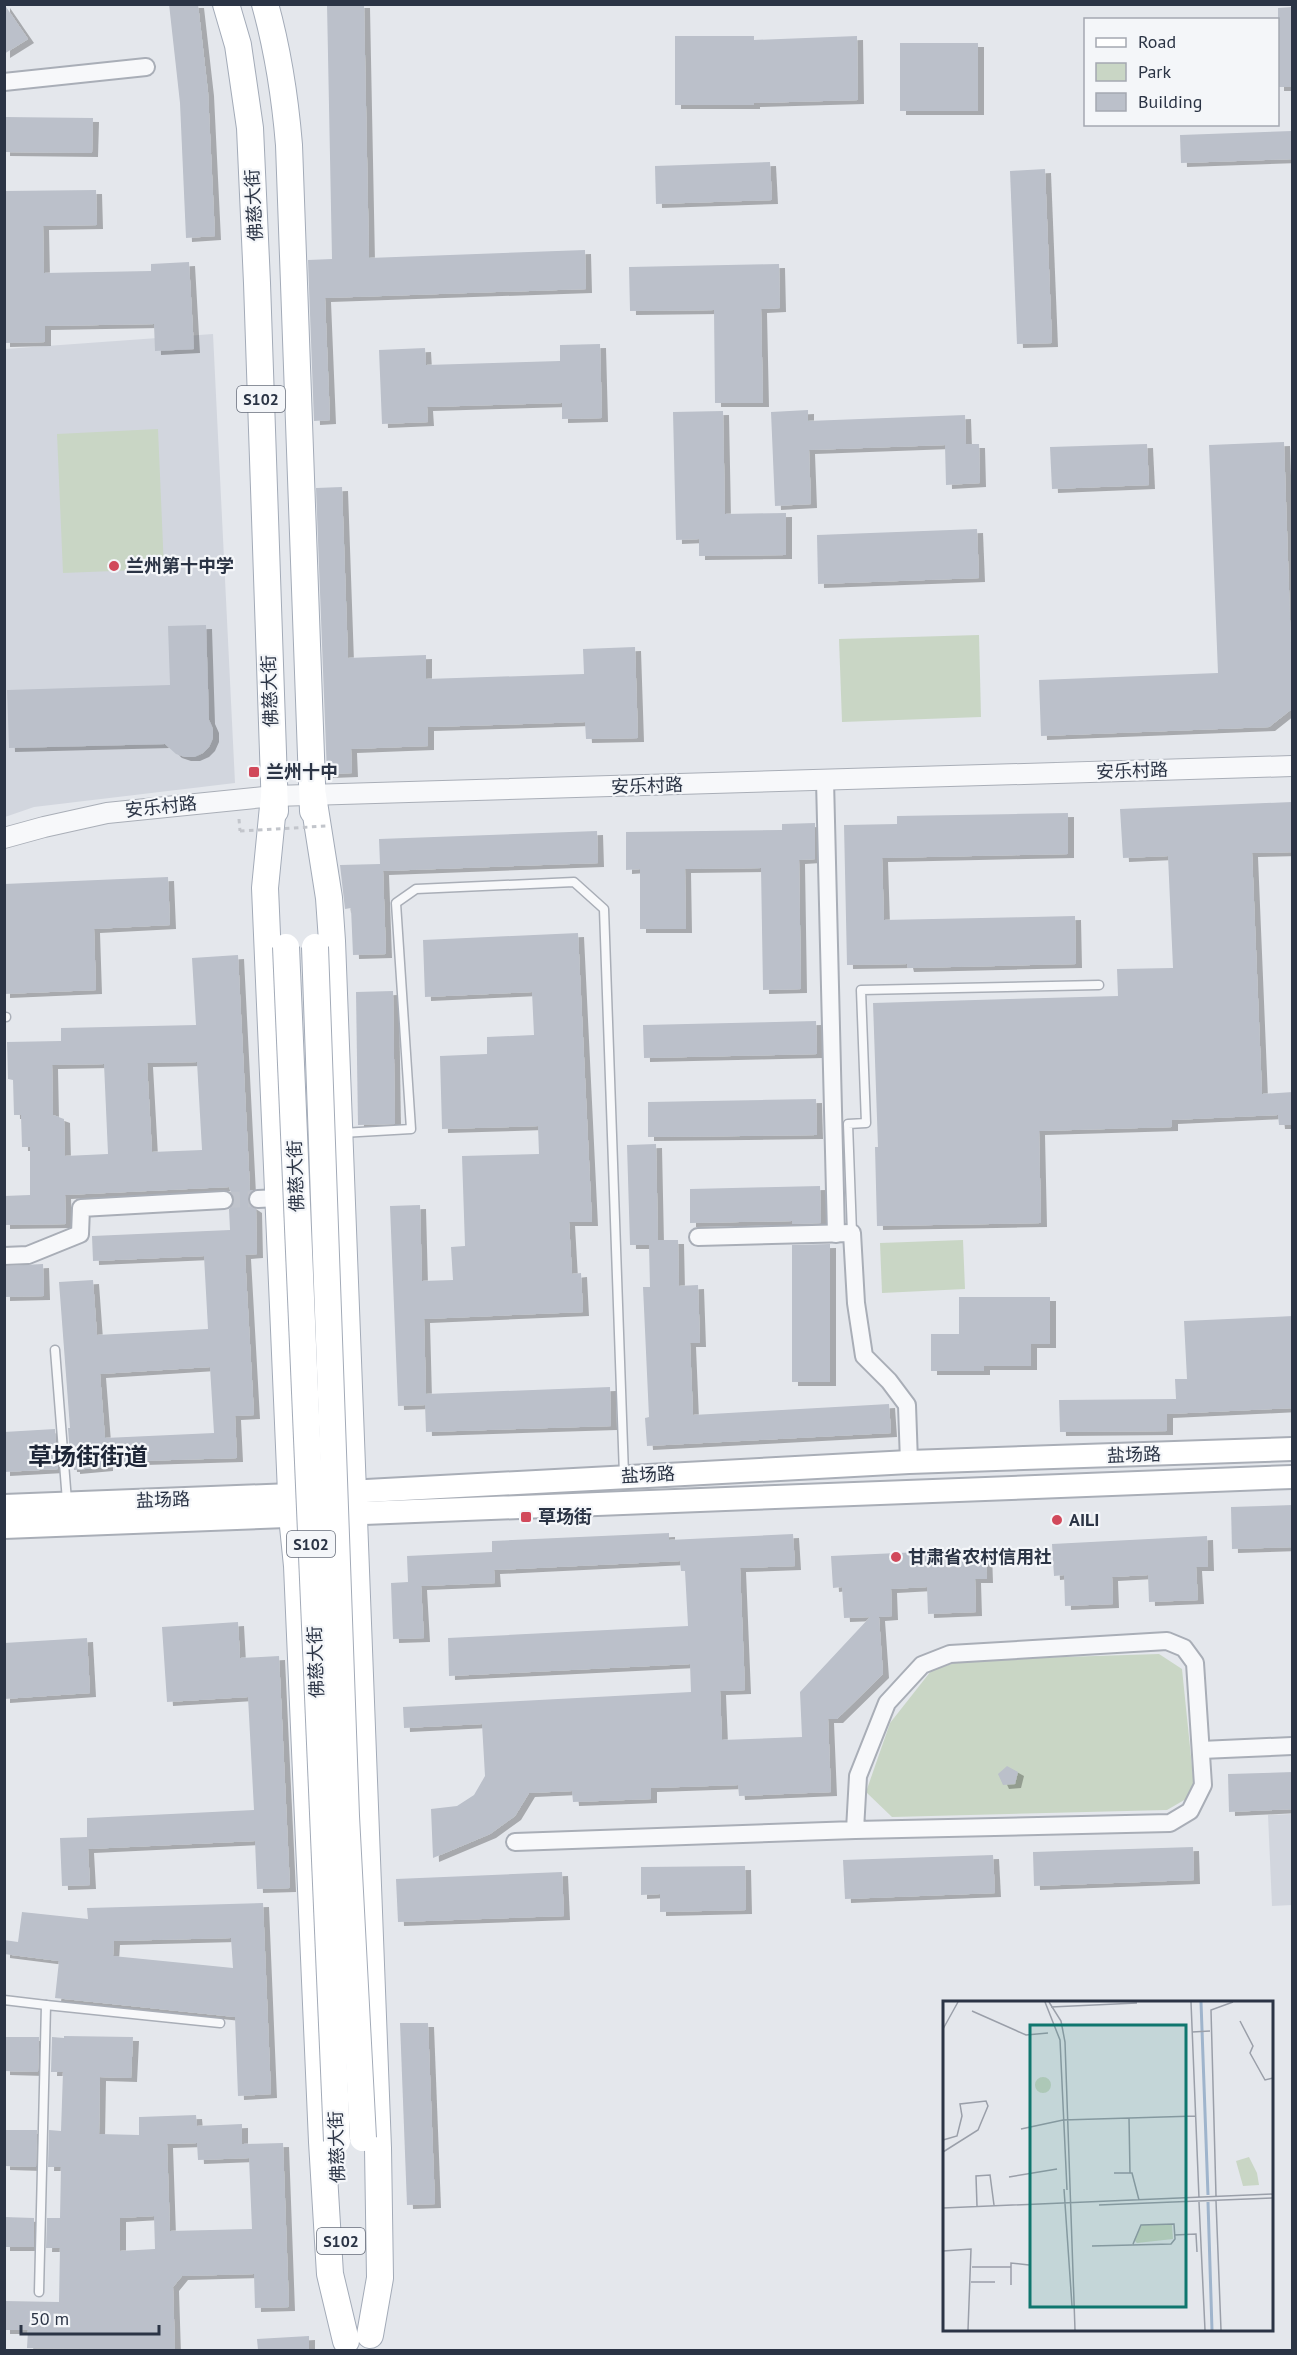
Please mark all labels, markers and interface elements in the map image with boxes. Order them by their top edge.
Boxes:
legend [1084,18,1279,126]
text: Road [1138,30,1176,53]
text: Park [1138,60,1171,83]
text: Building [1138,90,1202,113]
street label: 佛慈大街 [240,168,267,242]
road number: S102 [237,386,285,412]
place label: 兰州第十中学 [126,554,234,577]
marker: 兰州第十中学 [107,559,121,573]
street label: 佛慈大街 [257,655,282,727]
street label: 安乐村路 [1096,758,1168,783]
place label: 兰州十中 [266,760,338,783]
marker: 兰州十中 [247,765,261,779]
street label: 安乐村路 [611,773,683,798]
street label: 安乐村路 [124,791,198,822]
street label: 佛慈大街 [283,1140,308,1212]
district label: 草场街街道 [28,1441,148,1472]
street label: 盐场路 [1107,1442,1161,1467]
street label: 盐场路 [620,1462,676,1487]
street label: 盐场路 [136,1487,190,1512]
place label: 草场街 [538,1505,592,1528]
place label: AILI [1069,1508,1099,1531]
marker: 草场街 [519,1510,533,1524]
marker: AILI [1050,1513,1064,1527]
road number: S102 [287,1531,335,1557]
place label: 甘肃省农村信用社 [908,1545,1052,1568]
marker: 甘肃省农村信用社 [889,1550,903,1564]
street label: 佛慈大街 [303,1626,328,1698]
inset map [943,2001,1273,2331]
street label: 佛慈大街 [324,2111,349,2183]
road number: S102 [317,2228,365,2254]
scale bar [21,2298,159,2336]
text: 50 m [30,2307,69,2330]

